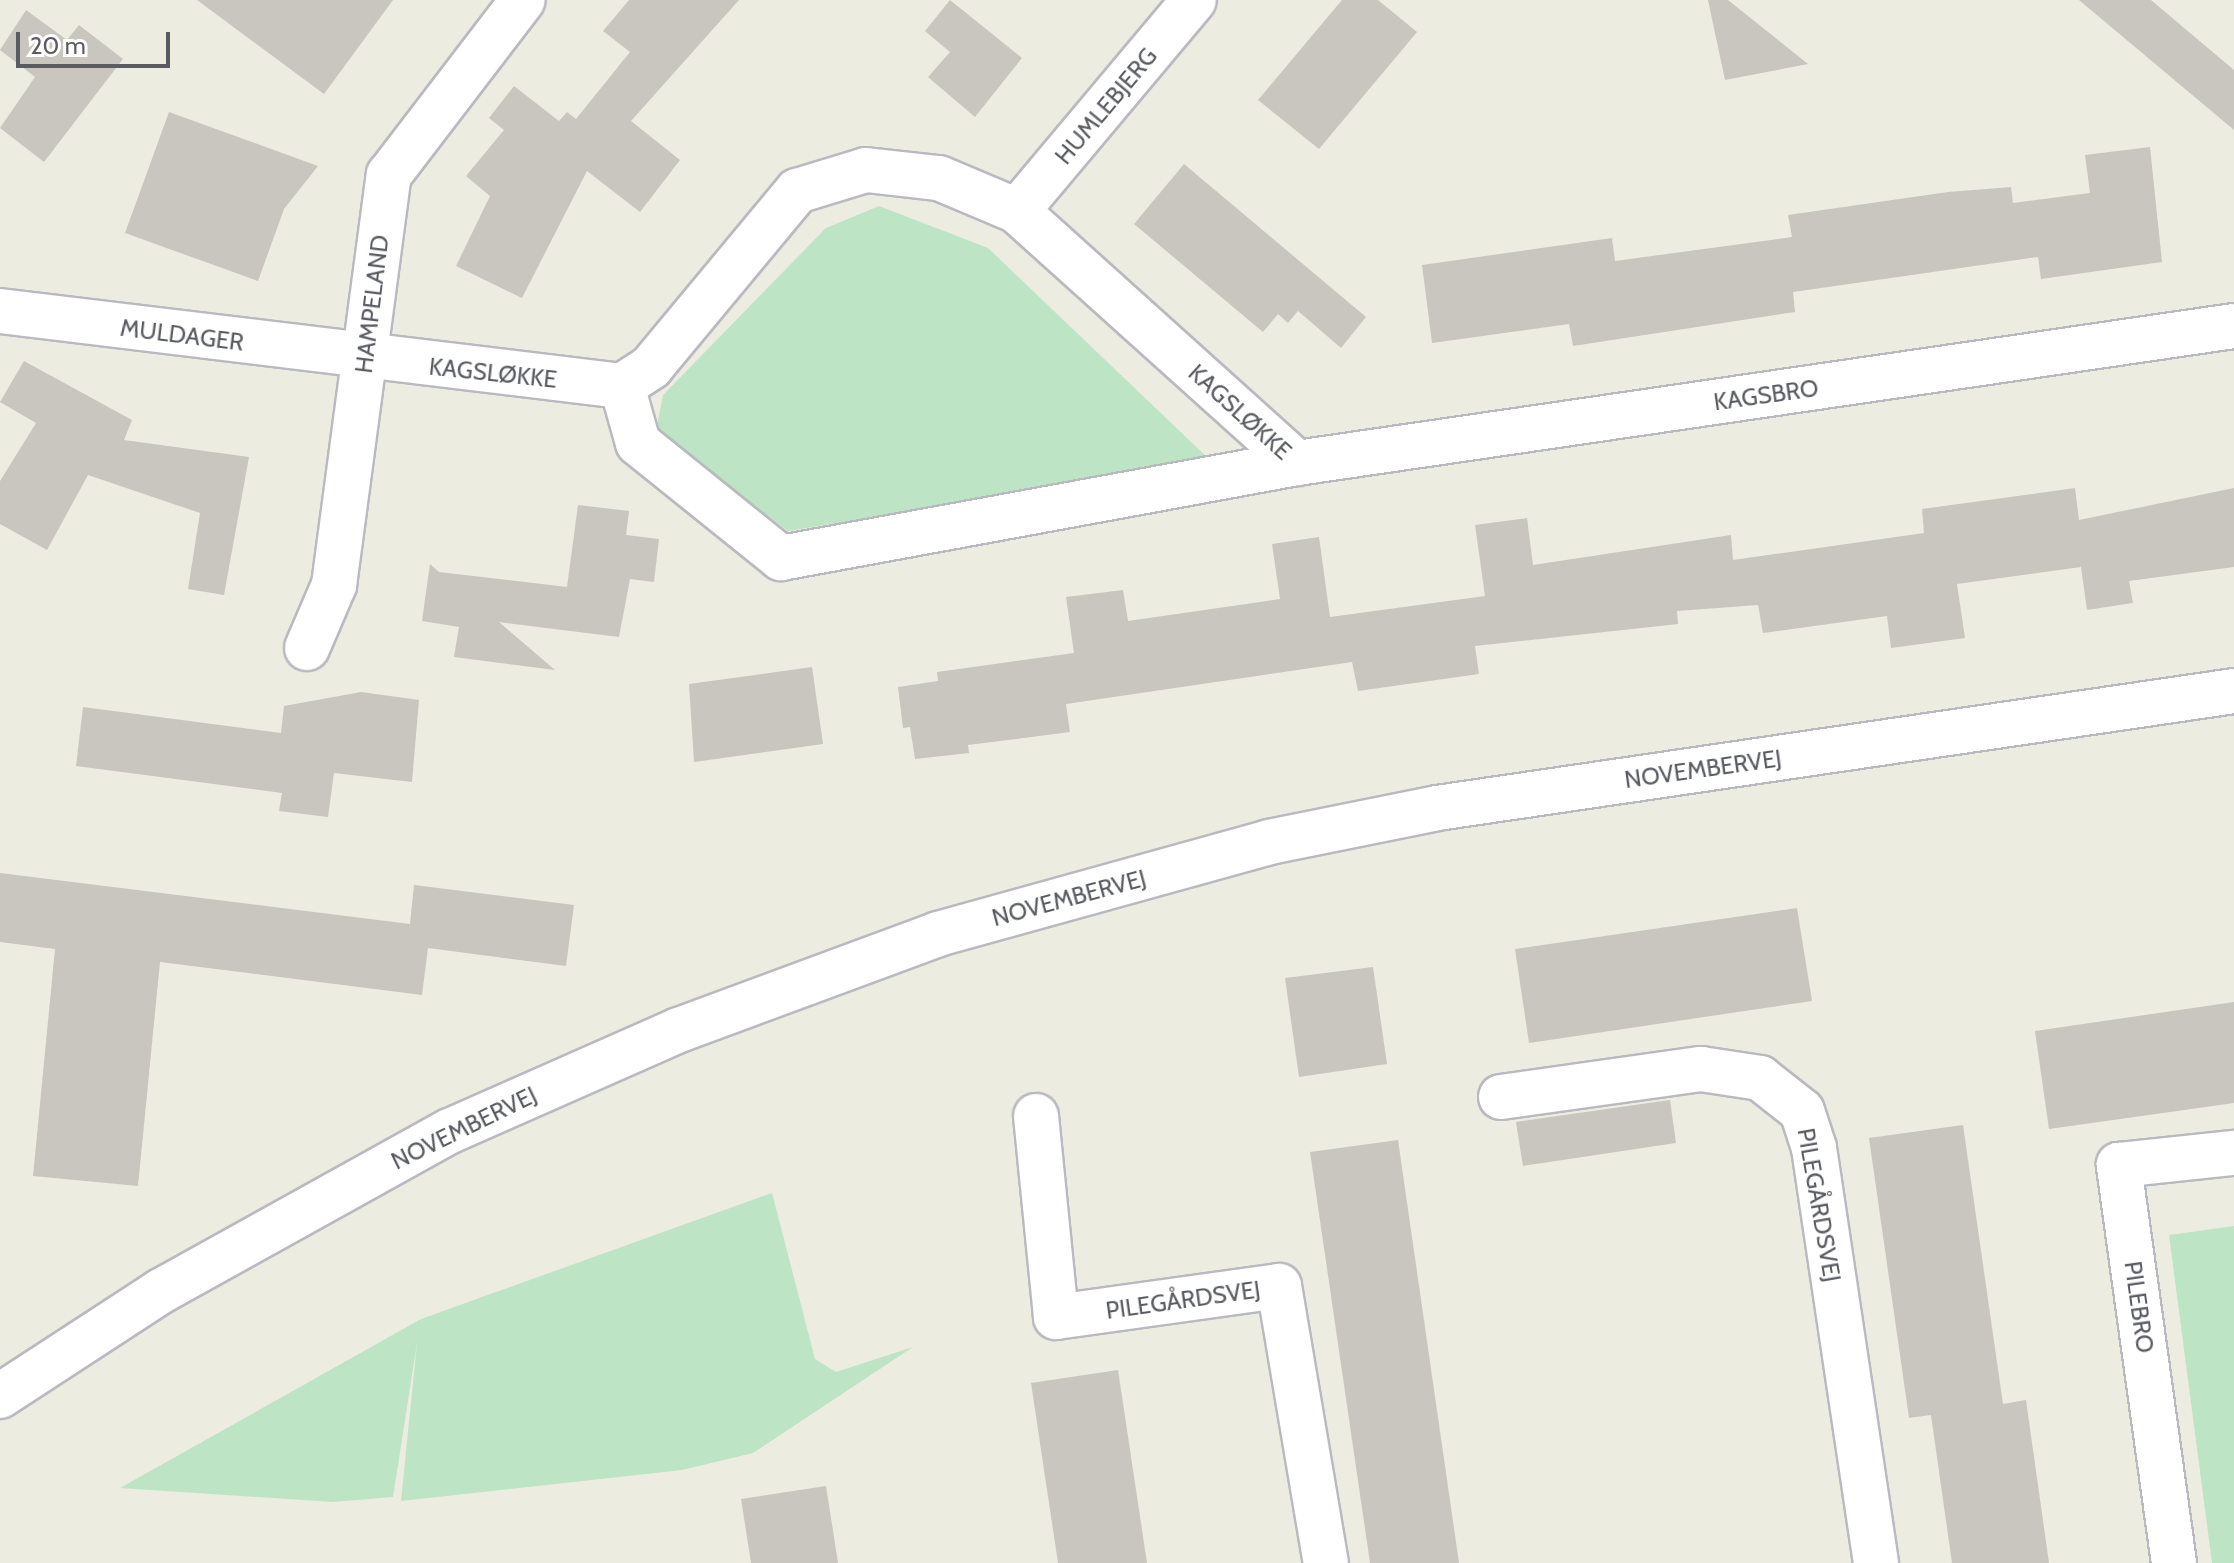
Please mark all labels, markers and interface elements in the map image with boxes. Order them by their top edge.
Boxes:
scale bar [20,16,174,66]
text: 20 m [30,31,86,60]
street label: HUMLEBJERG [1049,42,1163,170]
street label: HAMPELAND [349,233,395,375]
street label: MULDAGER [119,313,245,357]
street label: KAGSLØKKE [428,352,558,394]
street label: KAGSLØKKE [1183,358,1297,466]
street label: KAGSBRO [1712,373,1820,417]
street label: NOVEMBERVEJ [1623,744,1783,794]
street label: NOVEMBERVEJ [989,864,1149,932]
street label: NOVEMBERVEJ [386,1080,542,1176]
street label: PILEGÅRDSVEJ [1791,1126,1847,1284]
street label: PILEBRO [2118,1259,2160,1355]
street label: PILEGÅRDSVEJ [1104,1275,1262,1325]

